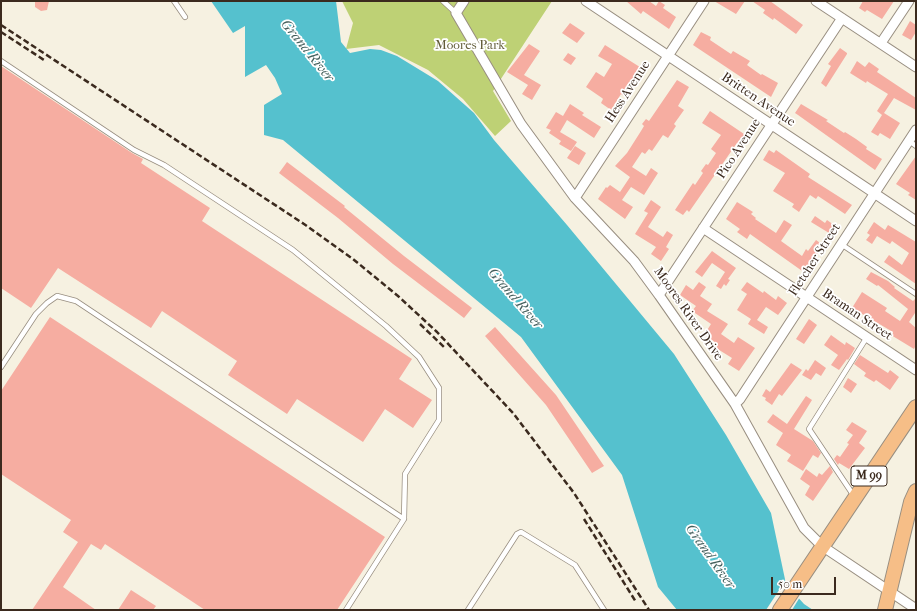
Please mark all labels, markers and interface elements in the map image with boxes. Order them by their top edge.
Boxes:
water label: Grand River [277,16,337,86]
park label: Moores Park [435,38,505,54]
street label: Hess Avenue [602,58,654,126]
street label: Britten Avenue [718,70,798,130]
street label: Pico Avenue [714,116,764,182]
street label: Fletcher Street [786,221,844,299]
street label: Moores River Drive [650,264,726,364]
water label: Grand River [484,265,546,333]
street label: Braman Street [819,286,895,344]
road number: M 99 [851,466,887,486]
water label: Grand River [682,521,738,593]
scale bar [773,569,838,595]
text: 50 m [778,577,802,591]

